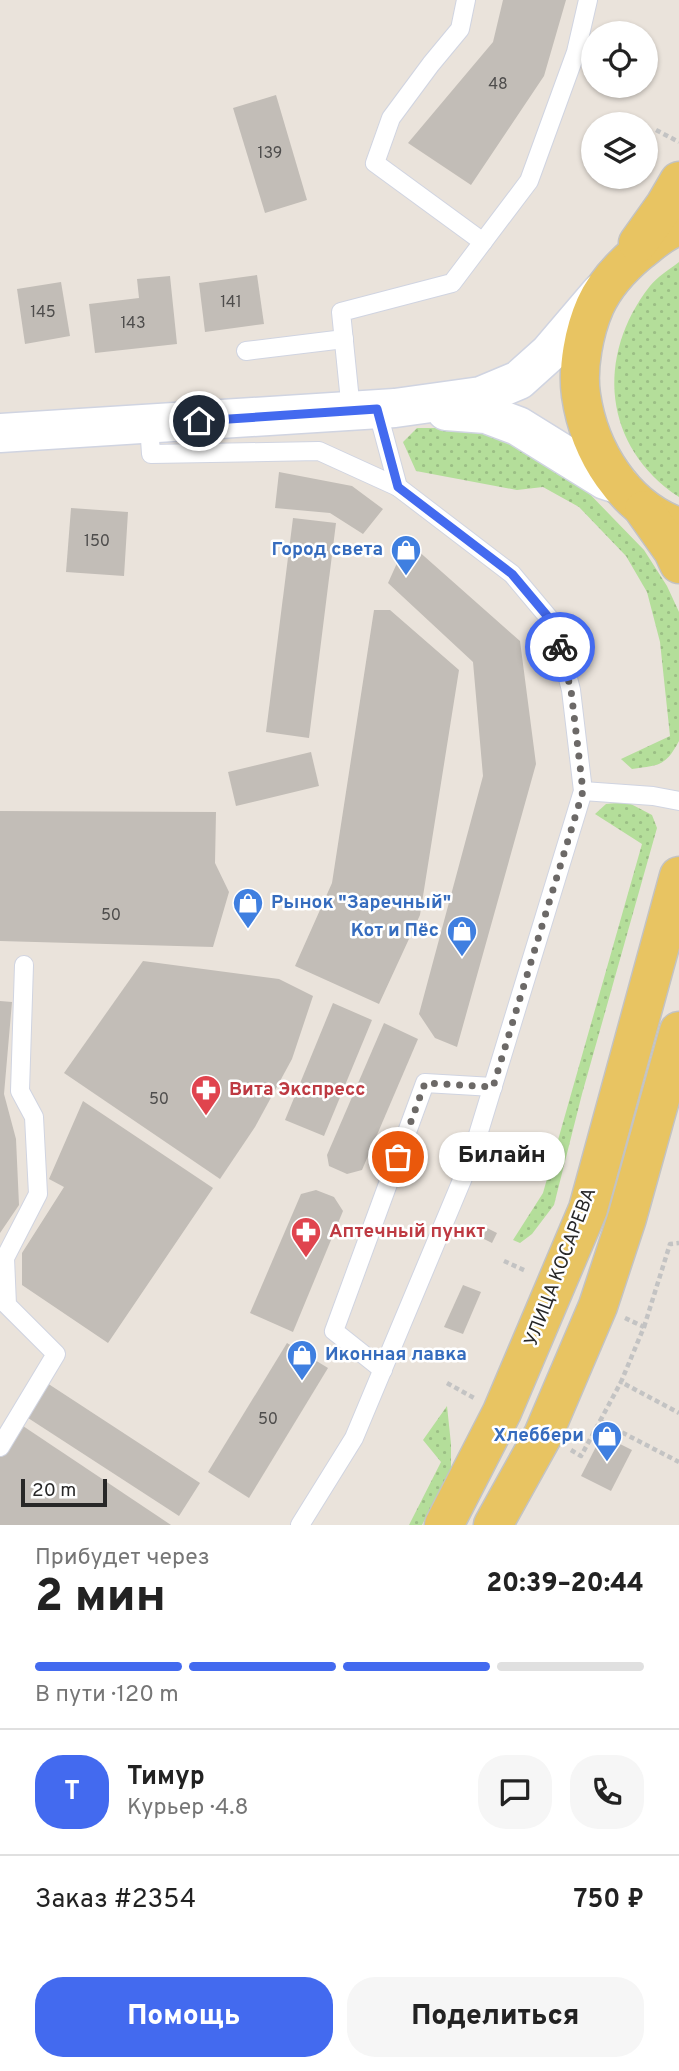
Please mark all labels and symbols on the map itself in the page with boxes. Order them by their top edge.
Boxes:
house number: 48 [488,75,508,95]
house number: 139 [258,144,282,164]
house number: 141 [220,293,242,313]
house number: 145 [30,303,56,323]
house number: 143 [120,314,146,334]
pin [169,391,229,451]
house number: 150 [84,532,110,552]
shop icon: Город света [389,533,423,577]
place label: Город света [272,538,383,562]
courier [525,612,595,682]
shop icon: Рынок "Заречный" [231,886,265,930]
place label: Рынок "Заречный" [271,891,451,915]
house number: 50 [101,906,121,926]
shop icon: Кот и Пёс [445,914,479,958]
place label: Кот и Пёс [351,919,439,943]
pharmacy icon: Вита Экспресс [189,1073,223,1117]
place label: Вита Экспресс [229,1078,366,1102]
house number: 50 [149,1090,169,1110]
pin [368,1127,428,1187]
callout: Билайн [440,1132,566,1182]
street label: УЛИЦА КОСАРЕВА [520,1184,602,1350]
pharmacy icon: Аптечный пункт [289,1215,323,1259]
place label: Аптечный пункт [329,1220,485,1244]
shop icon: Иконная лавка [285,1338,319,1382]
place label: Иконная лавка [325,1343,467,1367]
house number: 50 [258,1410,278,1430]
shop icon: Хлеббери [590,1419,624,1463]
place label: Хлеббери [493,1424,584,1448]
scale bar [21,1476,107,1508]

